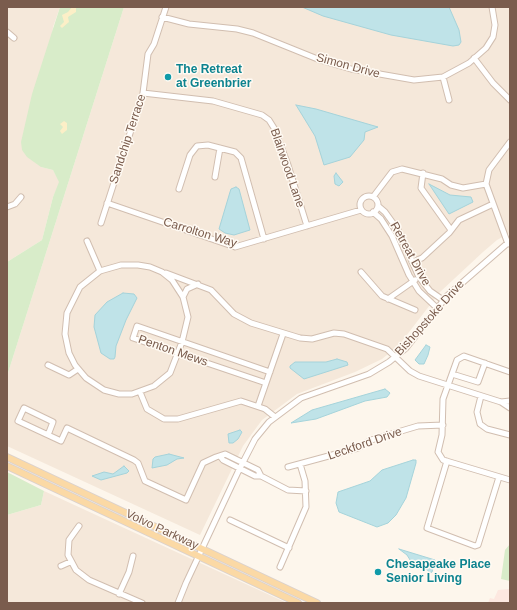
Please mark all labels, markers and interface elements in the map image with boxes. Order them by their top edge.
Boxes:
street label: Simon Drive [315,51,381,81]
place label: The Retreat at Greenbrier [176,63,251,91]
marker: The Retreat at Greenbrier [163,72,173,82]
street label: Sandchip Terrace [107,92,149,186]
street label: Blairwood Lane [267,127,307,209]
street label: Carrolton Way [161,215,239,251]
street label: Retreat Drive [387,220,433,288]
street label: Bishopstoke Drive [392,277,468,359]
street label: Penton Mews [136,332,210,370]
street label: Leckford Drive [326,425,404,463]
street label: Volvo Parkway [123,507,201,553]
place label: Chesapeake Place Senior Living [386,558,491,586]
marker: Chesapeake Place Senior Living [373,567,383,577]

